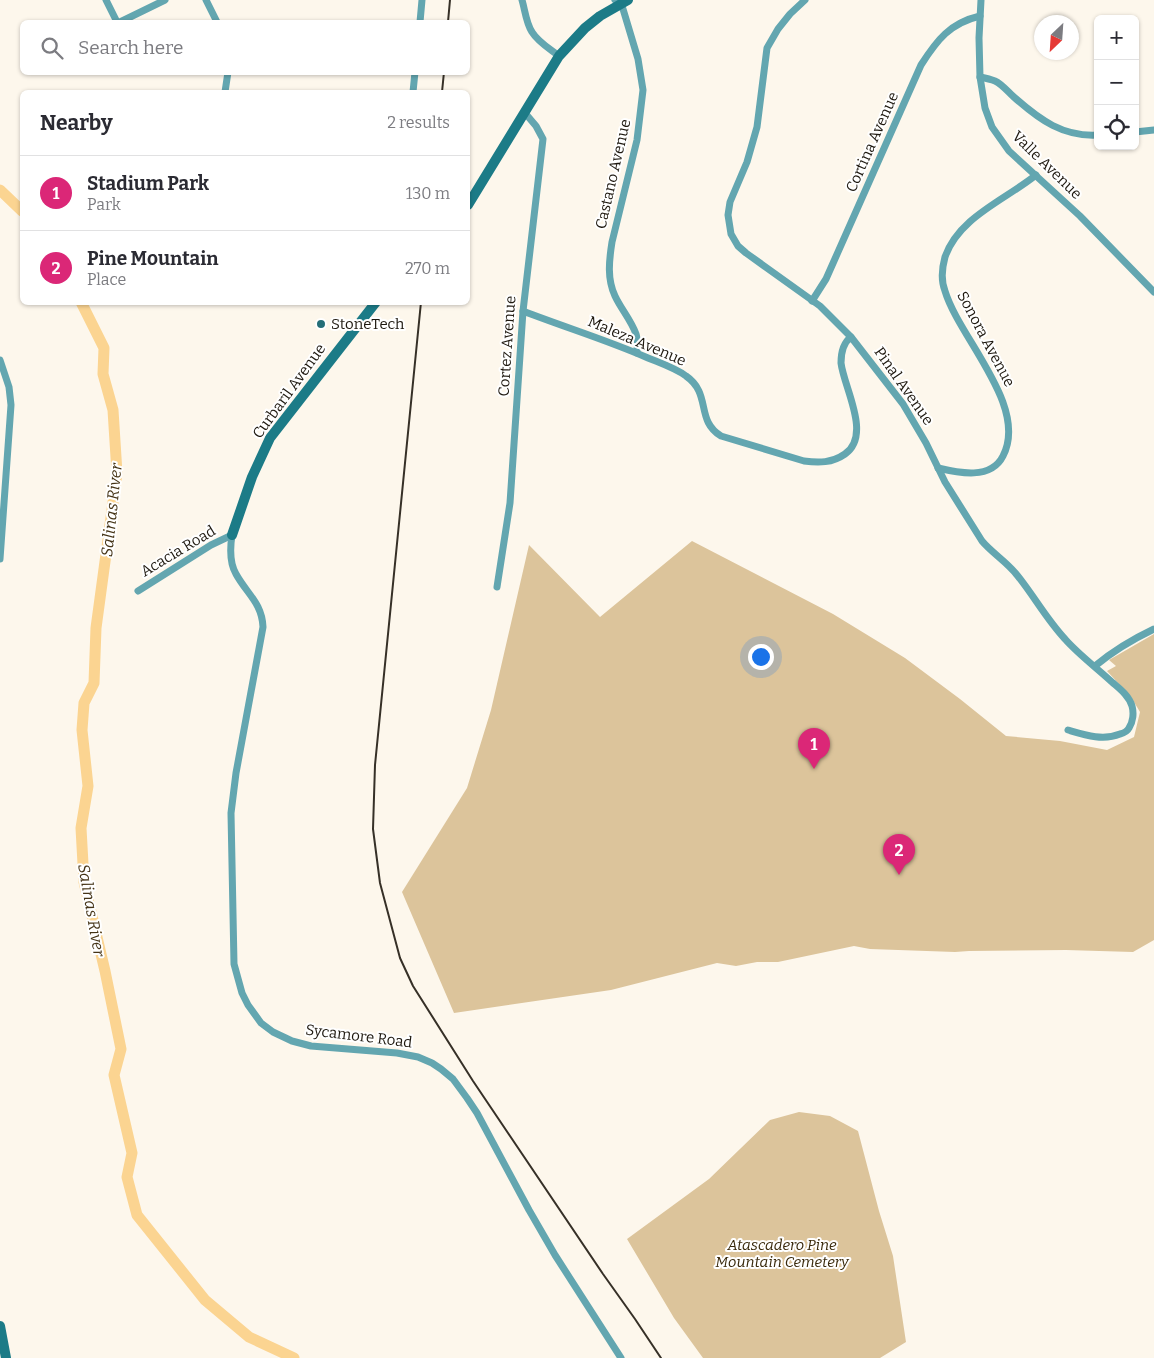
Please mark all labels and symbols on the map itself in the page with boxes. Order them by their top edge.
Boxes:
north arrow [1034,15,1079,60]
street label: Cortina Avenue [842,89,902,195]
street label: Castano Avenue [592,117,634,231]
street label: Valle Avenue [1008,127,1086,203]
street label: Sonora Avenue [953,288,1019,390]
street label: Cortez Avenue [495,295,519,397]
street label: Maleza Avenue [585,312,689,370]
place label: StoneTech [331,315,405,333]
marker: StoneTech [315,318,327,330]
street label: Curbaril Avenue [249,340,329,442]
street label: Pinal Avenue [871,344,937,428]
water label: Salinas River [97,461,126,558]
street label: Acacia Road [137,522,219,580]
your location [748,644,774,670]
pin: 1 [798,728,830,769]
pin: 2 [883,834,915,875]
water label: Salinas River [74,862,109,959]
street label: Sycamore Road [305,1021,413,1051]
park label: Atascadero Pine Mountain Cemetery [715,1236,850,1271]

